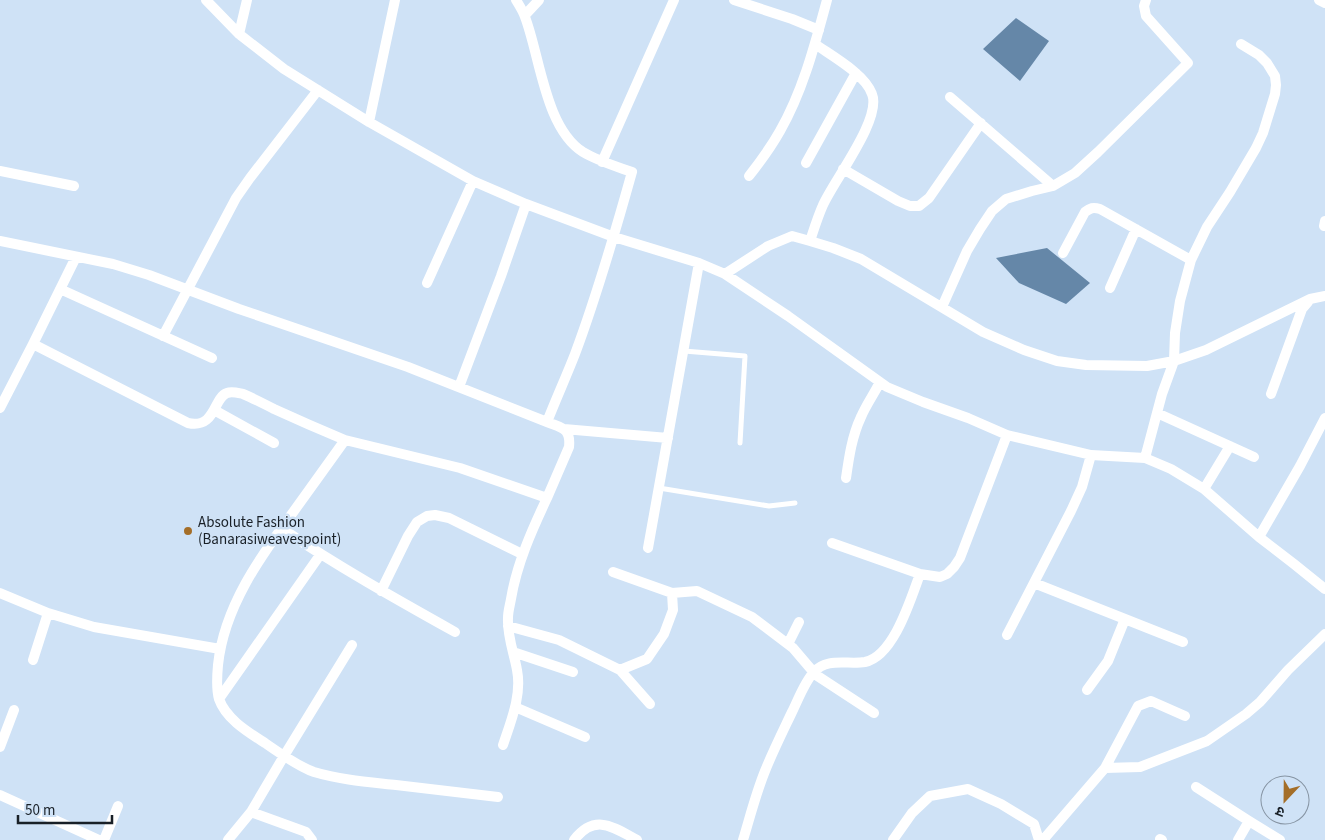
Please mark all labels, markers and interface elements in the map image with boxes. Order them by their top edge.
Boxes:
place label: Absolute Fashion (Banarasiweavespoint) [198,512,341,550]
marker: Absolute Fashion (Banarasiweavespoint) [182,525,194,537]
north arrow [1260,775,1310,825]
scale bar [18,792,111,824]
text: 50 m [25,800,55,821]
text: उ [1272,800,1288,822]

